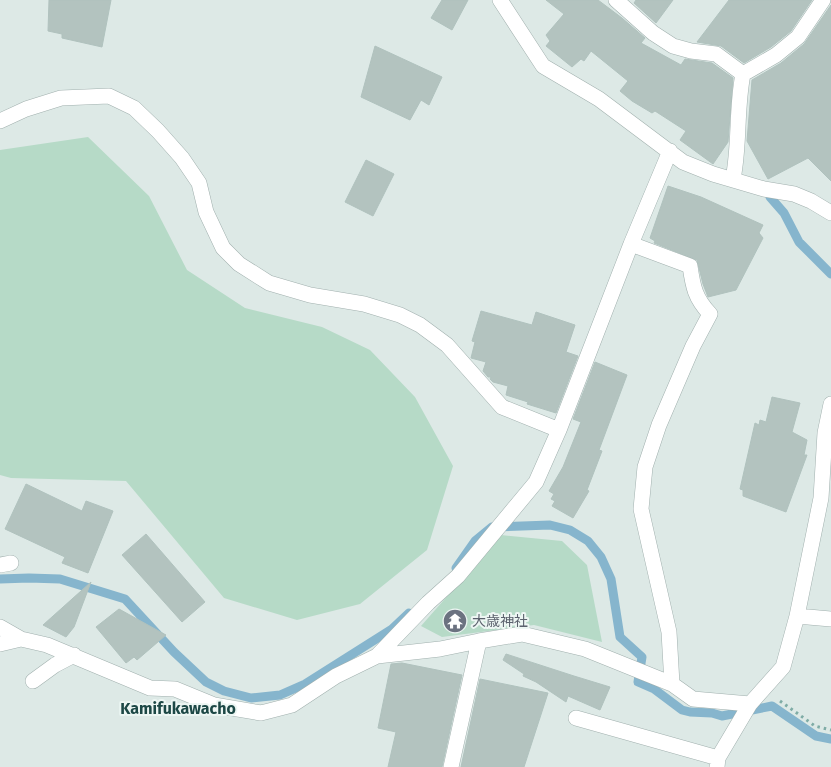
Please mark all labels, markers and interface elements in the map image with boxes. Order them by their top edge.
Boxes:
temple icon: 大歳神社 [442,608,468,634]
place label: 大歳神社 [472,613,528,630]
district label: Kamifukawacho [120,699,236,718]

